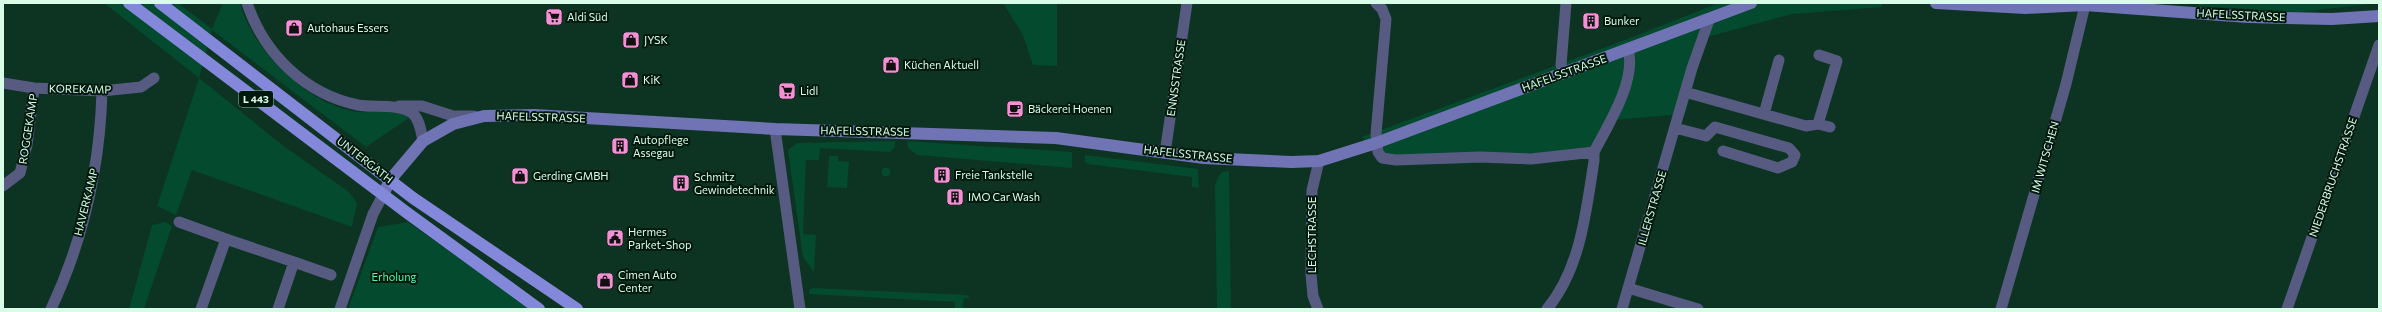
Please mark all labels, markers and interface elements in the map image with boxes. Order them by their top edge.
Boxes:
street label: HAFELSSTRASSE [2196,6,2286,23]
supermarket icon: Aldi Süd [544,7,564,27]
place label: Aldi Süd [567,10,608,23]
building icon: Bunker [1581,11,1601,31]
place label: Bunker [1604,14,1640,27]
shop icon: Autohaus Essers [284,18,304,38]
place label: Autohaus Essers [307,21,388,34]
shop icon: JYSK [621,30,641,50]
place label: JYSK [644,33,669,47]
street label: ENNSSTRASSE [1164,39,1187,117]
street label: HAFELSSTRASSE [1520,51,1608,94]
shop icon: Küchen Aktuell [881,55,901,75]
place label: Küchen Aktuell [904,58,979,71]
shop icon: KiK [620,70,640,90]
place label: KiK [643,73,661,86]
street label: KOREKAMP [49,81,111,96]
supermarket icon: Lidl [777,81,797,101]
place label: Lidl [800,84,818,97]
road number: L 443 [239,91,273,107]
street label: ROGGEKAMP [16,93,40,165]
cafe icon: Bäckerei Hoenen [1005,99,1025,119]
place label: Bäckerei Hoenen [1028,102,1112,115]
street label: HAFELSSTRASSE [496,108,586,125]
street label: NIEDERBRUCHSTRASSE [2306,115,2359,238]
street label: IM WITSCHEN [2028,119,2061,194]
street label: HAFELSSTRASSE [820,123,910,138]
place label: Autopflege Assegau [633,133,689,159]
street label: UNTERGATH [335,134,396,185]
building icon: Autopflege Assegau [610,136,630,156]
street label: HAFELSSTRASSE [1143,142,1233,165]
building icon: Freie Tankstelle [932,165,952,185]
shop icon: Gerding GMBH [510,166,530,186]
street label: HAVERKAMP [71,167,100,237]
place label: Freie Tankstelle [955,168,1033,181]
place label: Gerding GMBH [533,169,609,182]
street label: ILLERSTRASSE [1635,169,1668,247]
place label: Schmitz Gewindetechnik [694,170,775,196]
building icon: Schmitz Gewindetechnik [671,173,691,193]
building icon: IMO Car Wash [945,187,965,207]
place label: IMO Car Wash [968,190,1040,203]
street label: LECHSTRASSE [1305,197,1318,273]
place label: Hermes Parket-Shop [628,225,691,251]
public building icon: Hermes Parket-Shop [605,228,625,248]
place label: Cimen Auto Center [618,268,677,294]
park label: Erholung [371,270,417,283]
shop icon: Cimen Auto Center [595,271,615,291]

